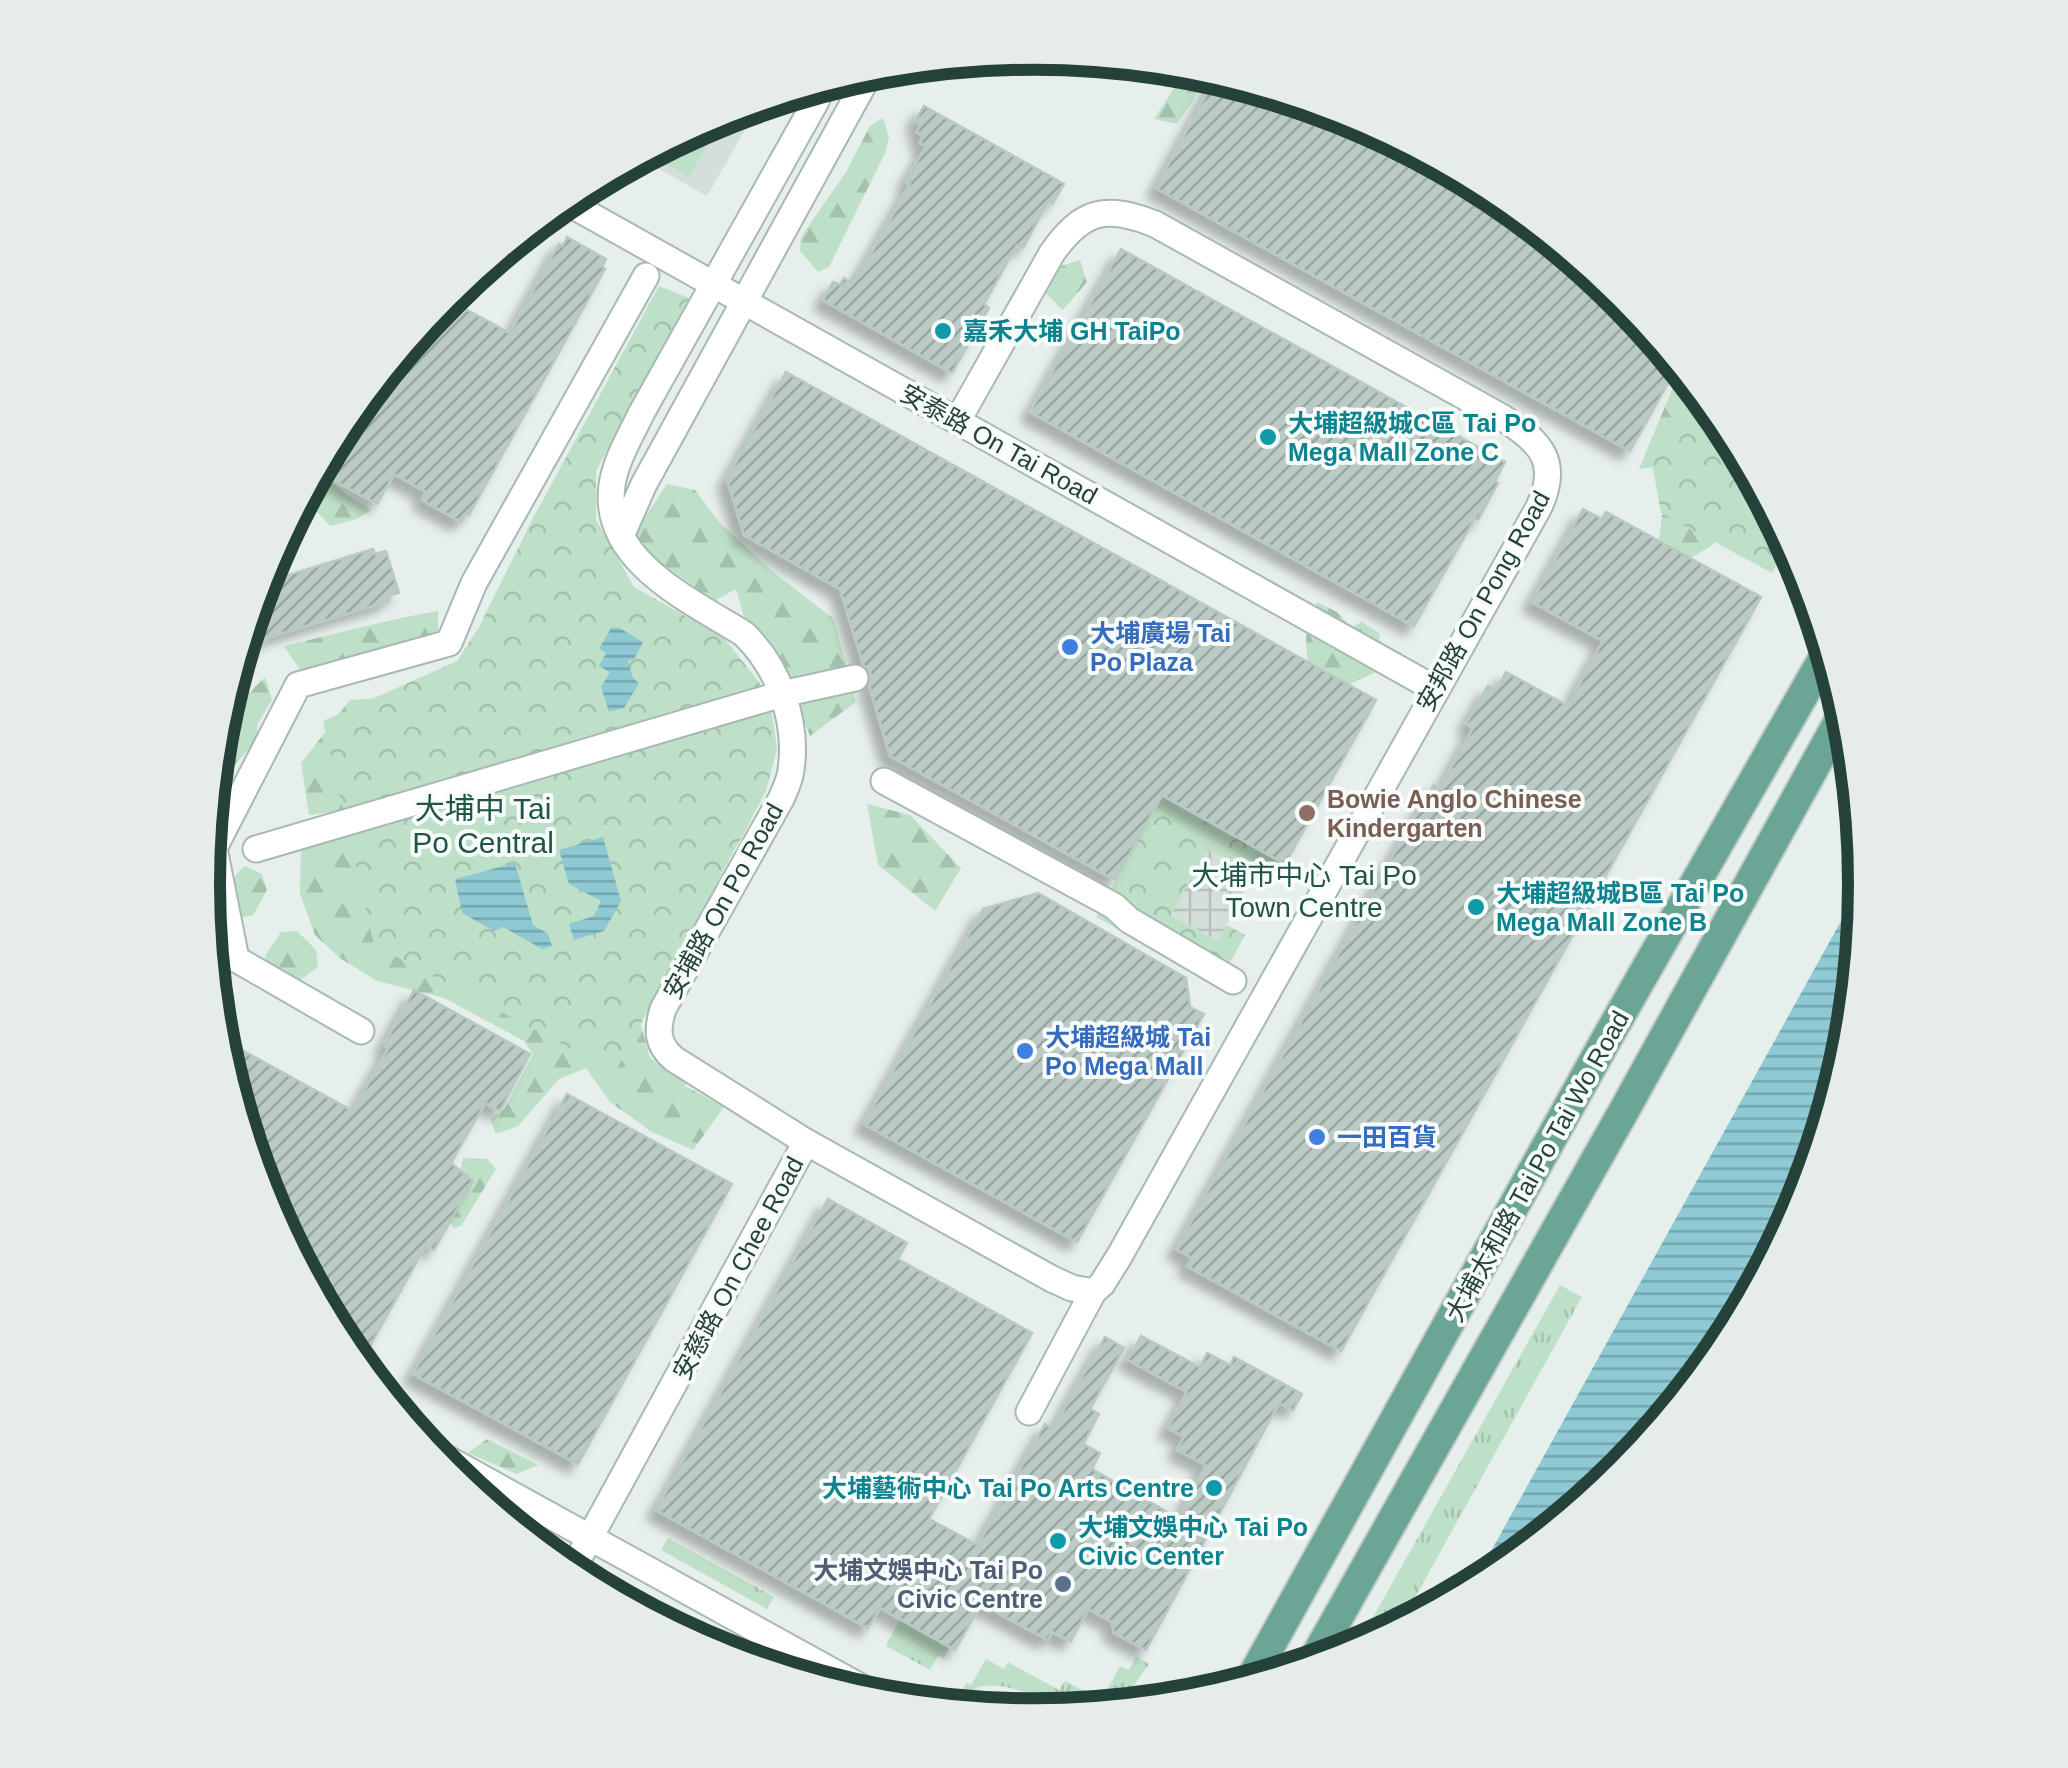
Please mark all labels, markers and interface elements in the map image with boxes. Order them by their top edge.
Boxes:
place label: 嘉禾大埔 GH TaiPo [963,317,1181,345]
marker: 嘉禾大埔 GH TaiPo [932,320,954,342]
street label: 安泰路 On Tai Road [896,378,1102,510]
place label: 大埔超級城C區 Tai Po Mega Mall Zone C [1288,409,1536,466]
marker: 大埔超級城C區 Tai Po Mega Mall Zone C [1257,426,1279,448]
street label: 安邦路 On Pong Road [1411,486,1555,716]
place label: 大埔廣場 Tai Po Plaza [1090,619,1231,676]
marker: 大埔廣場 Tai Po Plaza [1059,636,1081,658]
place label: Bowie Anglo Chinese Kindergarten [1327,785,1582,842]
district label: 大埔中 Tai Po Central [412,792,554,859]
street label: 安埔路 On Po Road [658,798,788,1004]
marker: Bowie Anglo Chinese Kindergarten [1296,802,1318,824]
district label: 大埔市中心 Tai Po Town Centre [1191,860,1417,923]
place label: 大埔超級城B區 Tai Po Mega Mall Zone B [1496,879,1744,936]
marker: 大埔超級城B區 Tai Po Mega Mall Zone B [1465,896,1487,918]
street label: 大埔太和路 Tai Po Tai Wo Road [1440,1006,1634,1326]
place label: 大埔超級城 Tai Po Mega Mall [1045,1023,1211,1080]
marker: 大埔超級城 Tai Po Mega Mall [1014,1040,1036,1062]
place label: 一田百貨 [1337,1123,1437,1151]
marker: 一田百貨 [1306,1126,1328,1148]
street label: 安慈路 On Chee Road [667,1152,809,1384]
place label: 大埔藝術中心 Tai Po Arts Centre [822,1474,1194,1502]
marker: 大埔藝術中心 Tai Po Arts Centre [1203,1477,1225,1499]
place label: 大埔文娛中心 Tai Po Civic Center [1078,1513,1308,1570]
marker: 大埔文娛中心 Tai Po Civic Center [1047,1530,1069,1552]
place label: 大埔文娛中心 Tai Po Civic Centre [813,1556,1043,1613]
marker: 大埔文娛中心 Tai Po Civic Centre [1052,1573,1074,1595]

